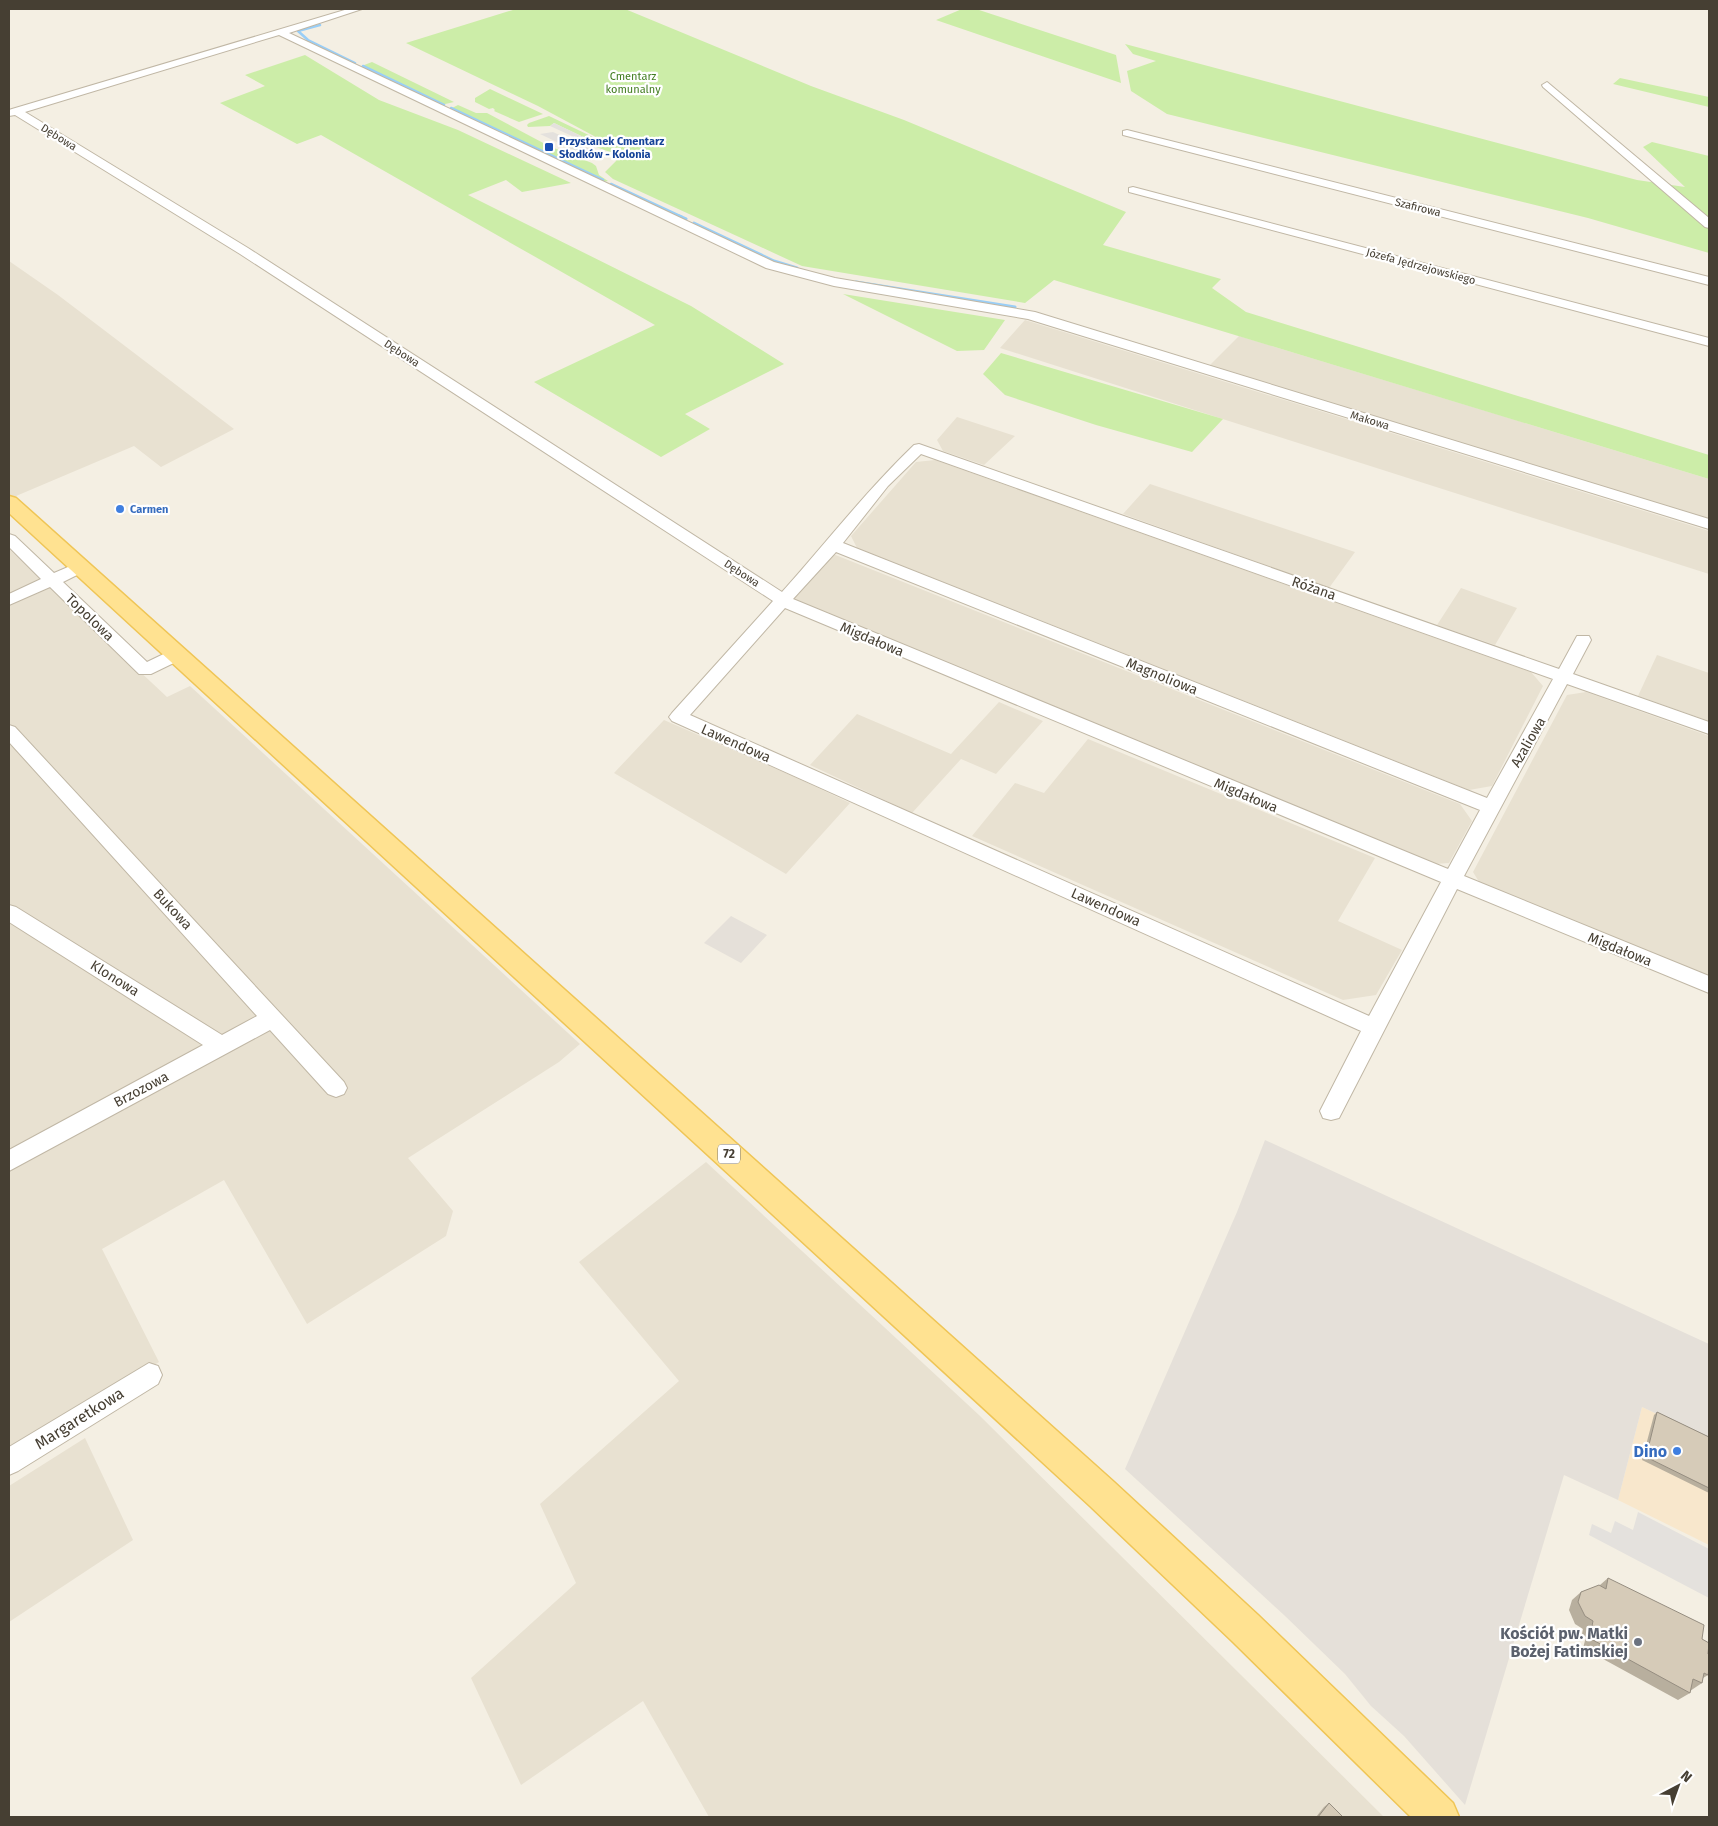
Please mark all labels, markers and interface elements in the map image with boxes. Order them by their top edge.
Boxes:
park label: Cmentarz komunalny [605,70,661,96]
street label: Dębowa [38,121,79,153]
place label: Przystanek Cmentarz Słodków - Kolonia [559,135,664,161]
marker: Przystanek Cmentarz Słodków - Kolonia [543,141,555,153]
street label: Szafirowa [1394,196,1442,219]
street label: Józefa Jędrzejowskiego [1365,246,1477,287]
street label: Dębowa [382,337,422,370]
street label: Makowa [1349,408,1391,433]
marker: Carmen [114,503,126,515]
place label: Carmen [130,503,168,516]
street label: Dębowa [722,557,762,590]
street label: Różana [1289,573,1338,604]
street label: Topolowa [62,590,117,645]
street label: Migdałowa [837,618,906,660]
street label: Magnoliowa [1124,654,1200,699]
street label: Azaliowa [1507,714,1550,770]
street label: Lawendowa [698,721,773,766]
street label: Migdałowa [1211,774,1280,816]
street label: Bukowa [150,885,196,933]
street label: Lawendowa [1068,885,1143,930]
street label: Migdałowa [1585,929,1654,970]
street label: Klonowa [87,957,142,1000]
street label: Brzozowa [111,1068,172,1111]
road number: 72 [718,1144,740,1164]
street label: Margaretkowa [31,1384,127,1453]
place label: Dino [1633,1442,1667,1461]
marker: Dino [1671,1445,1683,1457]
place label: Kościół pw. Matki Bożej Fatimskiej [1500,1624,1628,1661]
marker: Kościół pw. Matki Bożej Fatimskiej [1632,1636,1644,1648]
north arrow [1653,1761,1703,1811]
text: N [1677,1767,1695,1786]

